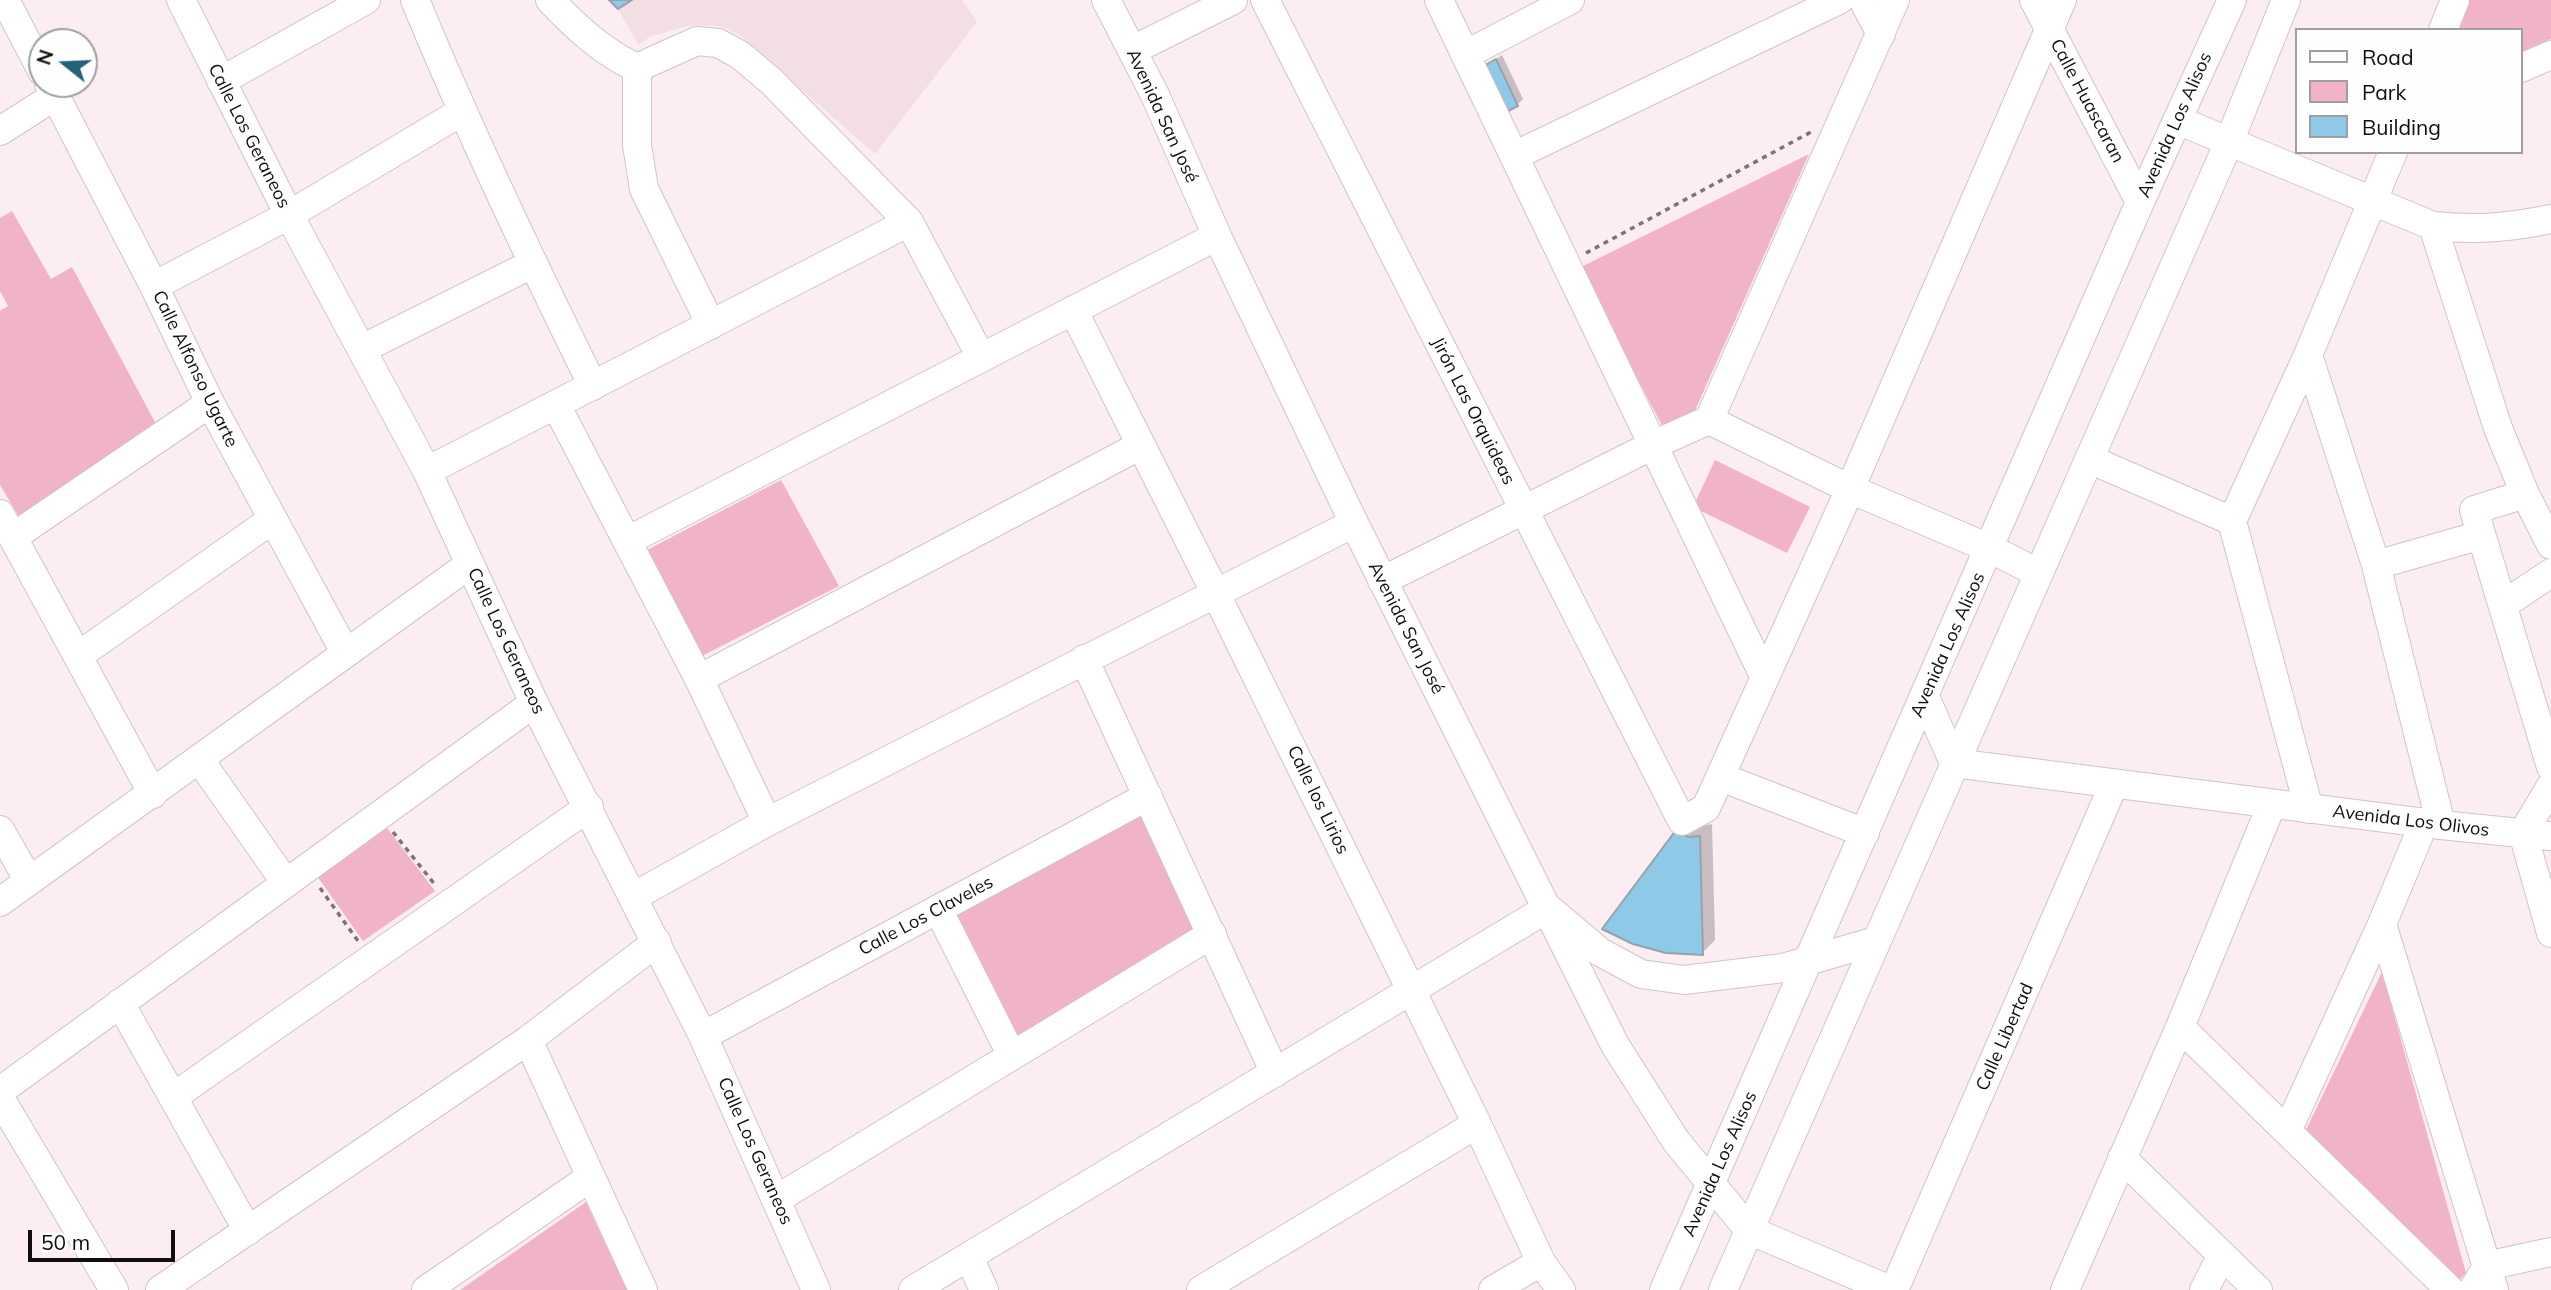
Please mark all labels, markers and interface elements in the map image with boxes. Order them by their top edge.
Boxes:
north arrow [28,28,98,98]
legend [2296,28,2523,154]
street label: Calle Huascaran [2045,35,2129,167]
text: Road [2362,44,2413,70]
street label: Avenida San José [1122,46,1202,186]
text: N [31,47,59,68]
street label: Avenida Los Alisos [2133,49,2217,201]
street label: Calle Los Geraneos [203,60,295,212]
text: Park [2362,79,2406,105]
text: Building [2362,114,2441,140]
street label: Calle Alfonso Ugarte [148,287,242,451]
street label: Jirón Las Orquideas [1426,334,1520,488]
street label: Avenida San José [1363,558,1449,698]
street label: Calle Los Geraneos [463,564,549,718]
street label: Avenida Los Alisos [1906,569,1990,721]
street label: Calle los Lirios [1282,742,1354,858]
street label: Avenida Los Olivos [2331,801,2491,841]
street label: Calle Los Claveles [855,871,997,961]
street label: Calle Libertad [1972,980,2038,1094]
street label: Calle Los Geraneos [713,1074,797,1228]
street label: Avenida Los Alisos [1678,1088,1762,1240]
scale bar [32,1216,178,1260]
text: 50 m [41,1229,90,1255]

